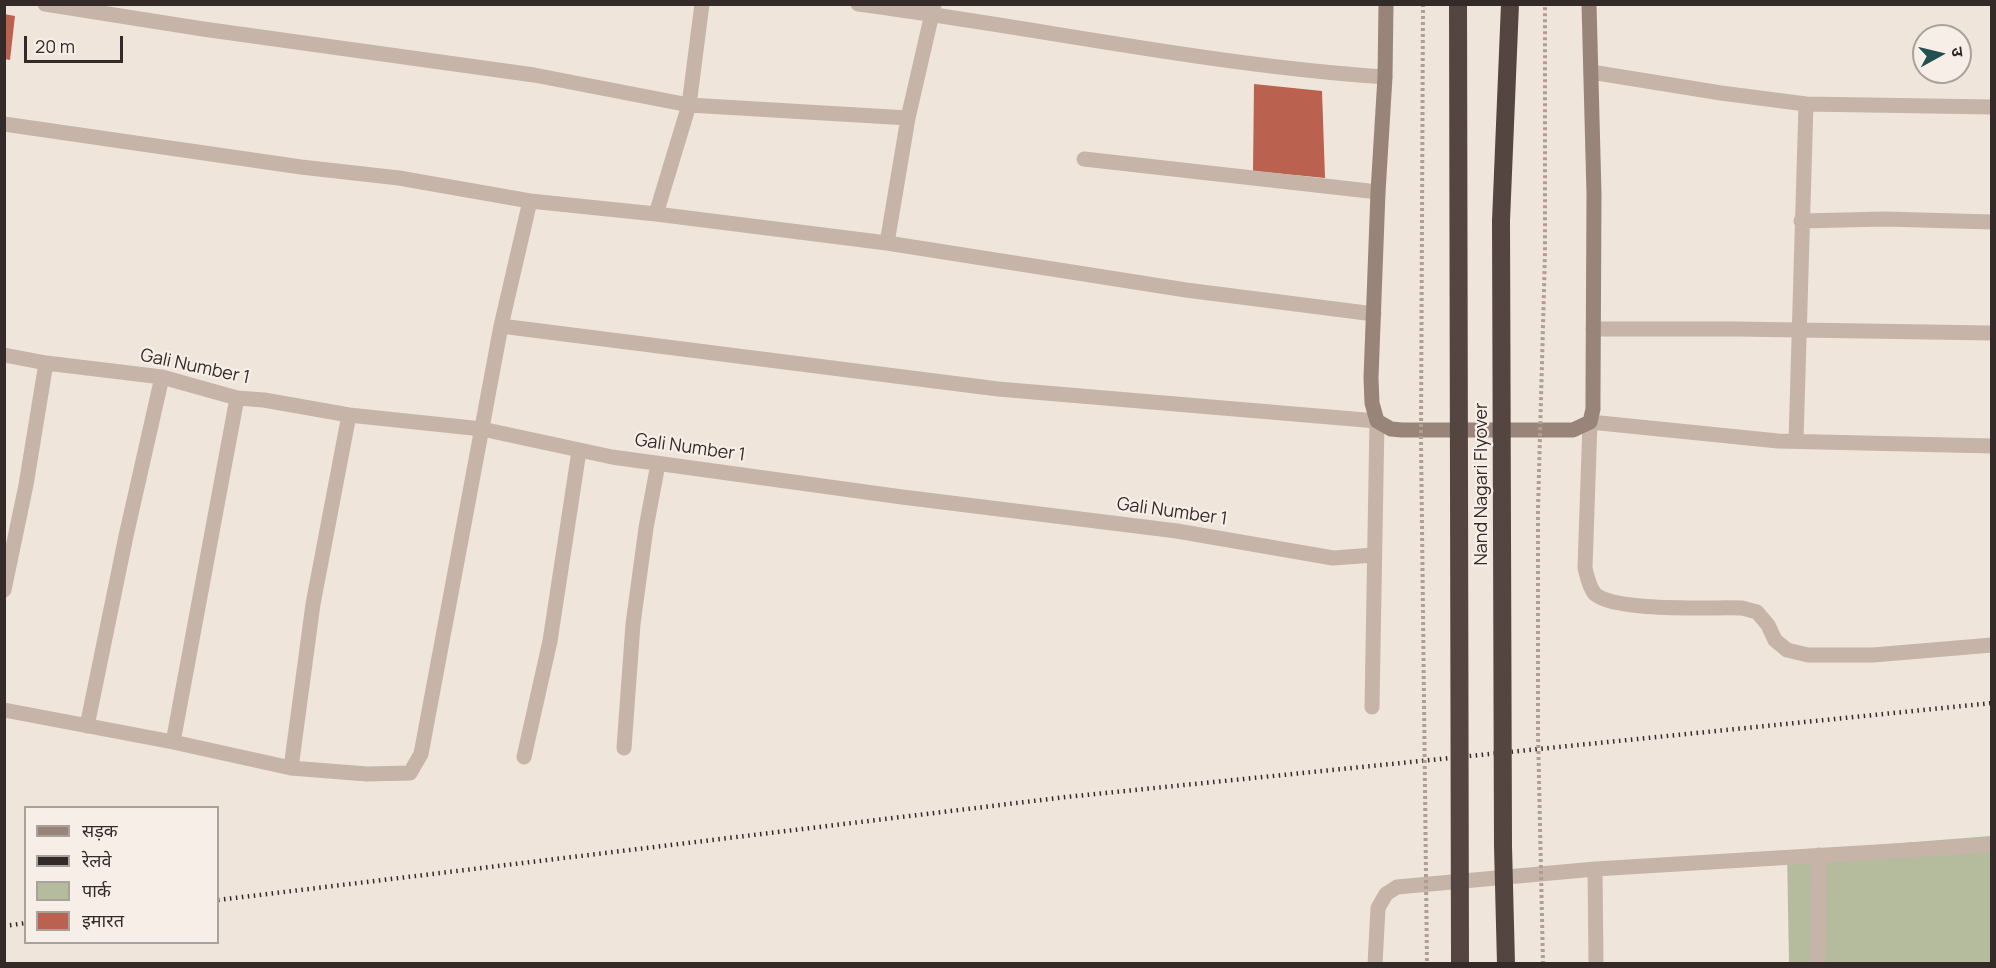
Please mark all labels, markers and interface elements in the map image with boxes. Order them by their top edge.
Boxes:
scale bar [27,24,126,62]
north arrow [1912,24,1972,84]
text: 20 m [35,34,75,58]
text: उ [1946,46,1969,58]
street label: Gali Number 1 [138,345,252,389]
street label: Nand Nagari Flyover [1471,403,1493,565]
street label: Gali Number 1 [633,430,747,466]
street label: Gali Number 1 [1115,494,1229,530]
legend [24,806,219,944]
text: सड़क [82,818,118,842]
text: रेलवे [82,848,112,872]
text: पार्क [82,878,111,902]
text: इमारत [82,908,124,932]

